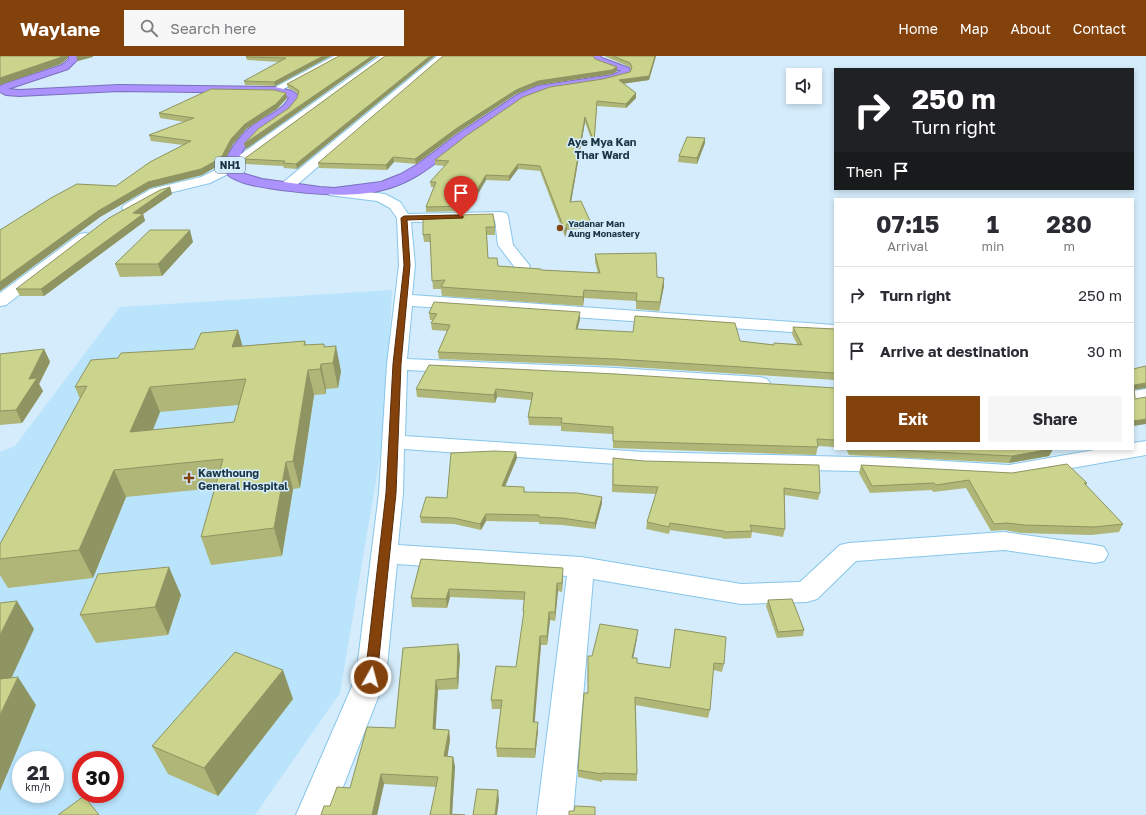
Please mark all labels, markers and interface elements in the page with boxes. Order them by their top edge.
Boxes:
search box [124,10,404,46]
text: Waylane [20,17,100,40]
icon: search [138,17,160,39]
text: Search here [170,19,256,37]
text: Home [898,20,938,37]
text: Map [960,20,988,37]
text: About [1010,20,1051,37]
text: Contact [1073,20,1126,37]
map controls [786,68,822,104]
button: sound [786,68,822,104]
text: 250 m [912,82,996,115]
icon: right [846,84,898,136]
text: Turn right [912,116,996,138]
district label: Aye Mya Kan Thar Ward [568,135,637,161]
road number: NH1 [215,157,245,173]
icon: arrive [890,160,912,182]
text: Then [846,162,882,180]
pin [444,176,478,217]
icon: arrive [450,182,472,204]
text: 07:15 [876,209,939,238]
text: 1 [987,209,999,238]
text: 280 [1046,209,1092,238]
place label: Yadanar Man Aung Monastery [568,218,641,239]
marker: Yadanar Man Aung Monastery [555,223,565,233]
text: Arrival [887,238,928,254]
text: min [981,238,1004,254]
text: m [1063,238,1075,254]
icon: right [846,284,868,306]
text: Turn right [880,286,951,304]
text: 250 m [1078,286,1122,304]
icon: arrive [846,340,868,362]
text: Arrive at destination [880,342,1029,360]
text: 30 m [1087,342,1122,360]
button: Exit [846,396,980,442]
button: Share [988,396,1122,442]
place label: Kawthoung General Hospital [198,466,288,492]
marker: Kawthoung General Hospital [183,472,195,484]
position arrow [350,656,392,698]
speed limit sign: 30 [72,751,124,803]
text: 21 [27,760,49,784]
text: km/h [25,781,51,793]

